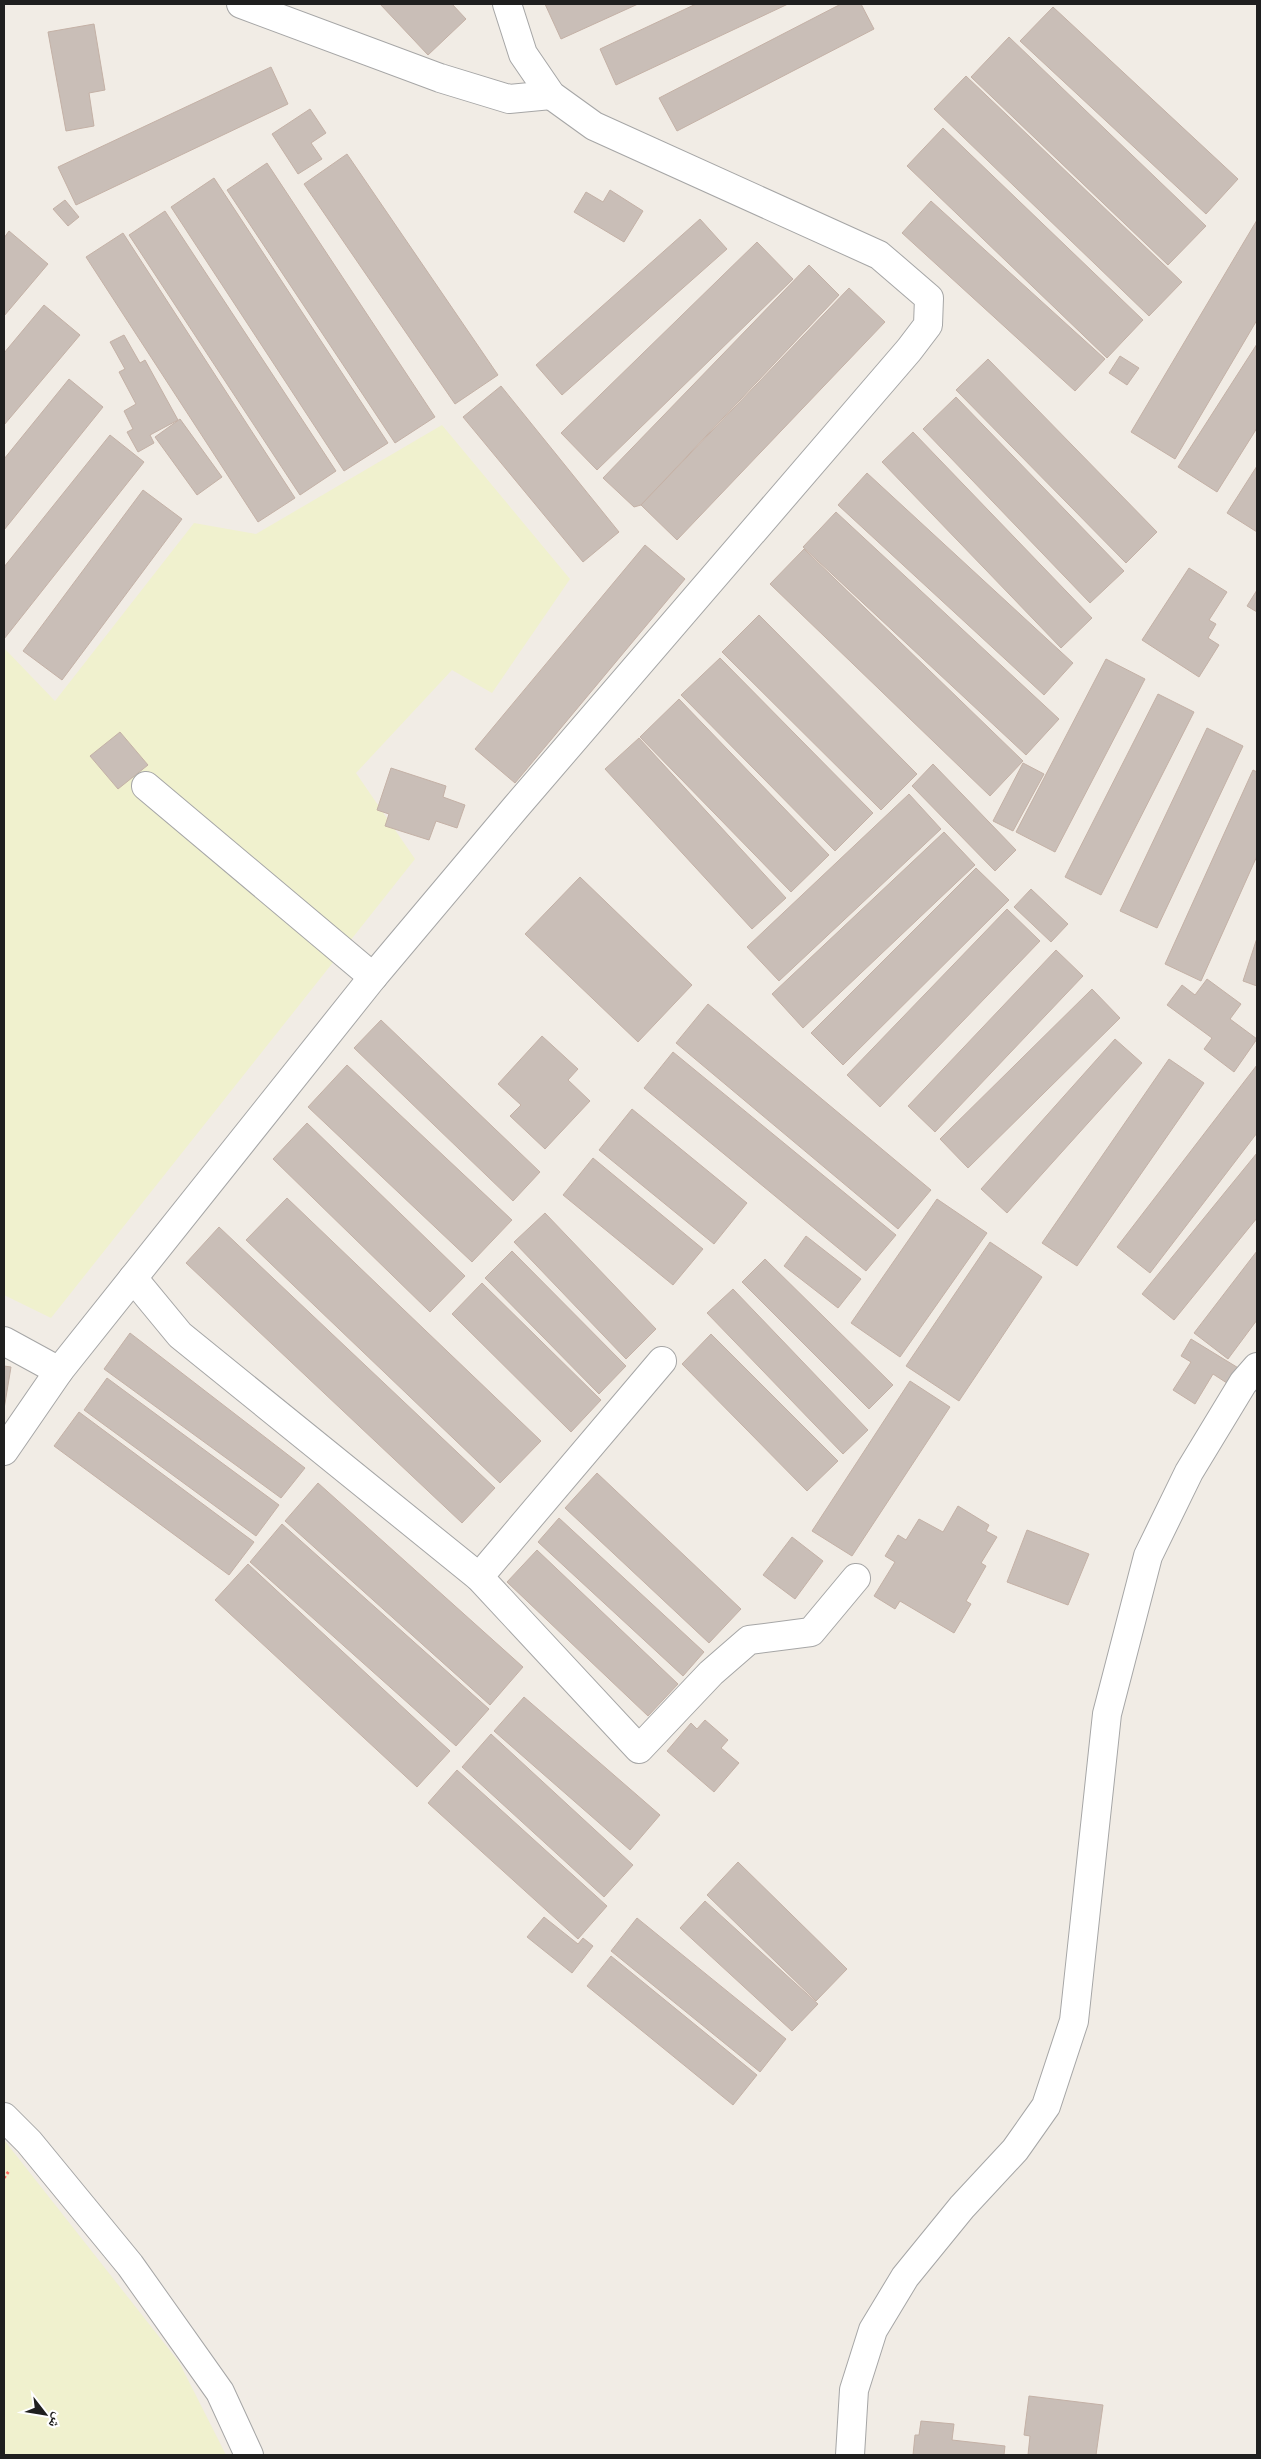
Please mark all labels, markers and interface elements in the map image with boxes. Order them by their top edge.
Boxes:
north arrow [20,2389,70,2439]
text: ش [45,2410,67,2431]

